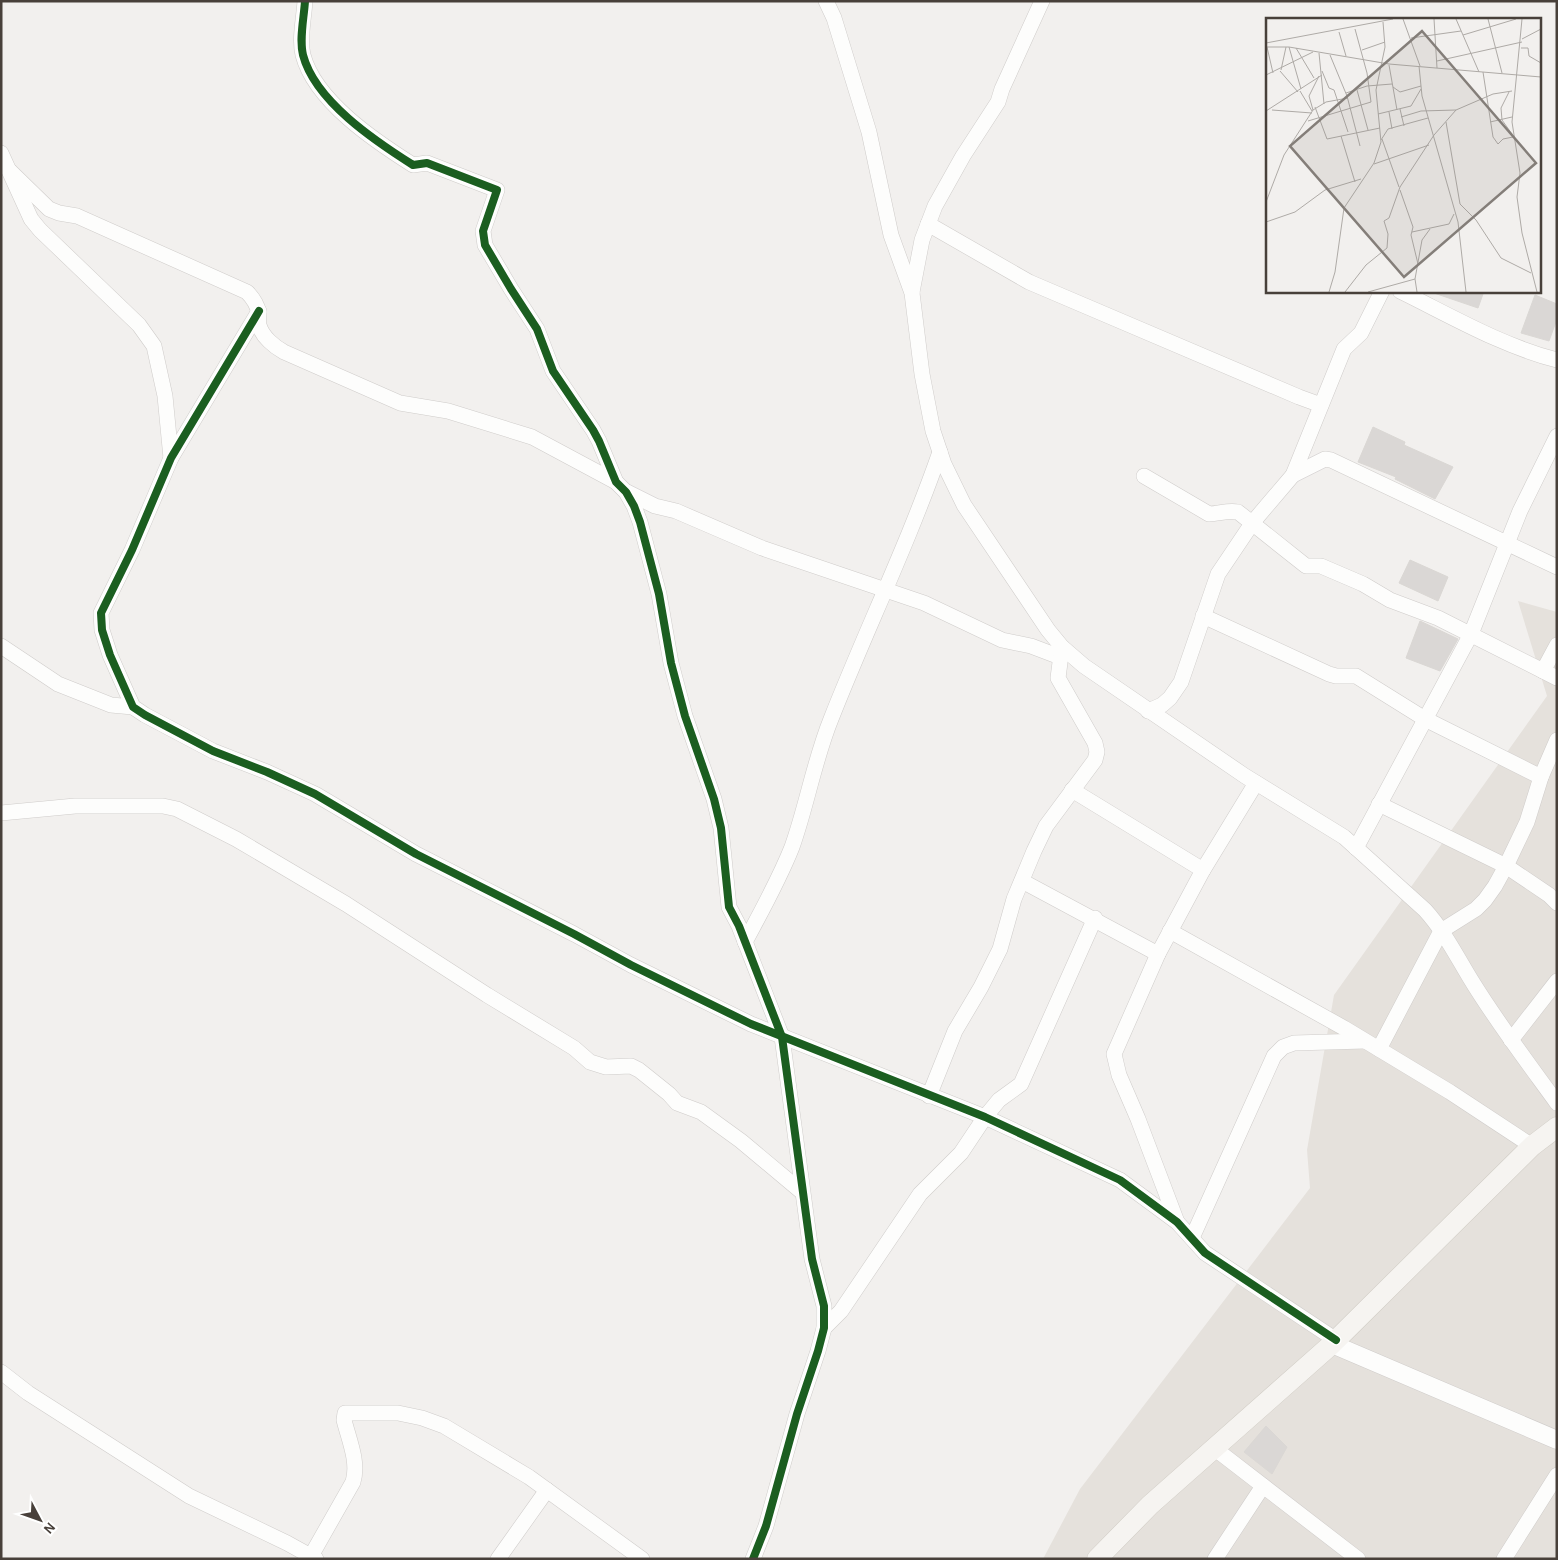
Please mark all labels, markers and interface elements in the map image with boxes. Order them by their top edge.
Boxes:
inset map [1266,18,1540,292]
north arrow [15,1495,65,1545]
text: N [41,1520,58,1536]

